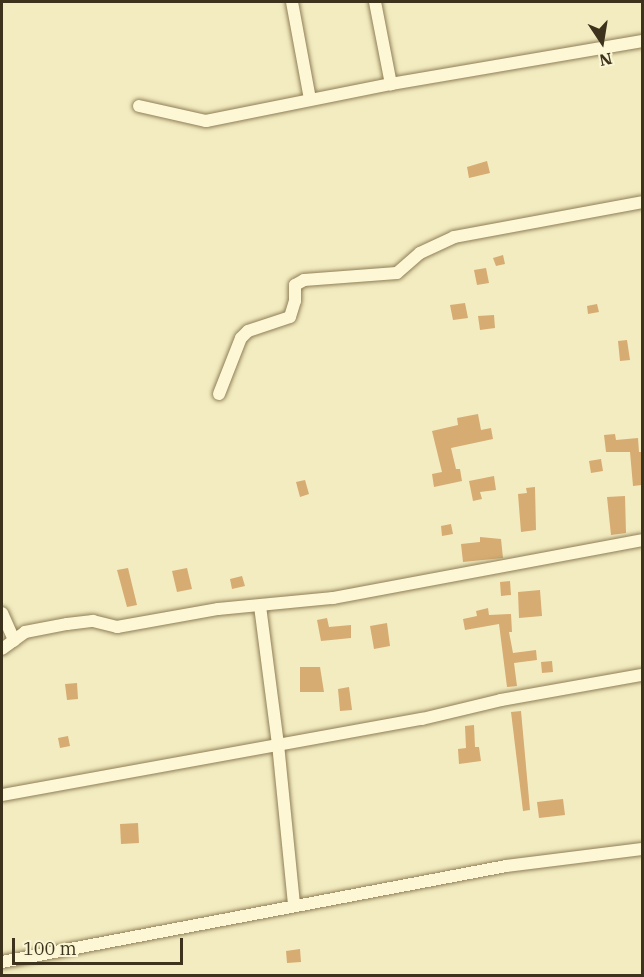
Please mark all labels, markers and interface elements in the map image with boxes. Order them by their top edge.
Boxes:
north arrow [572,12,632,72]
text: N [597,49,614,71]
scale bar [15,926,186,964]
text: 100 m [23,937,77,960]

